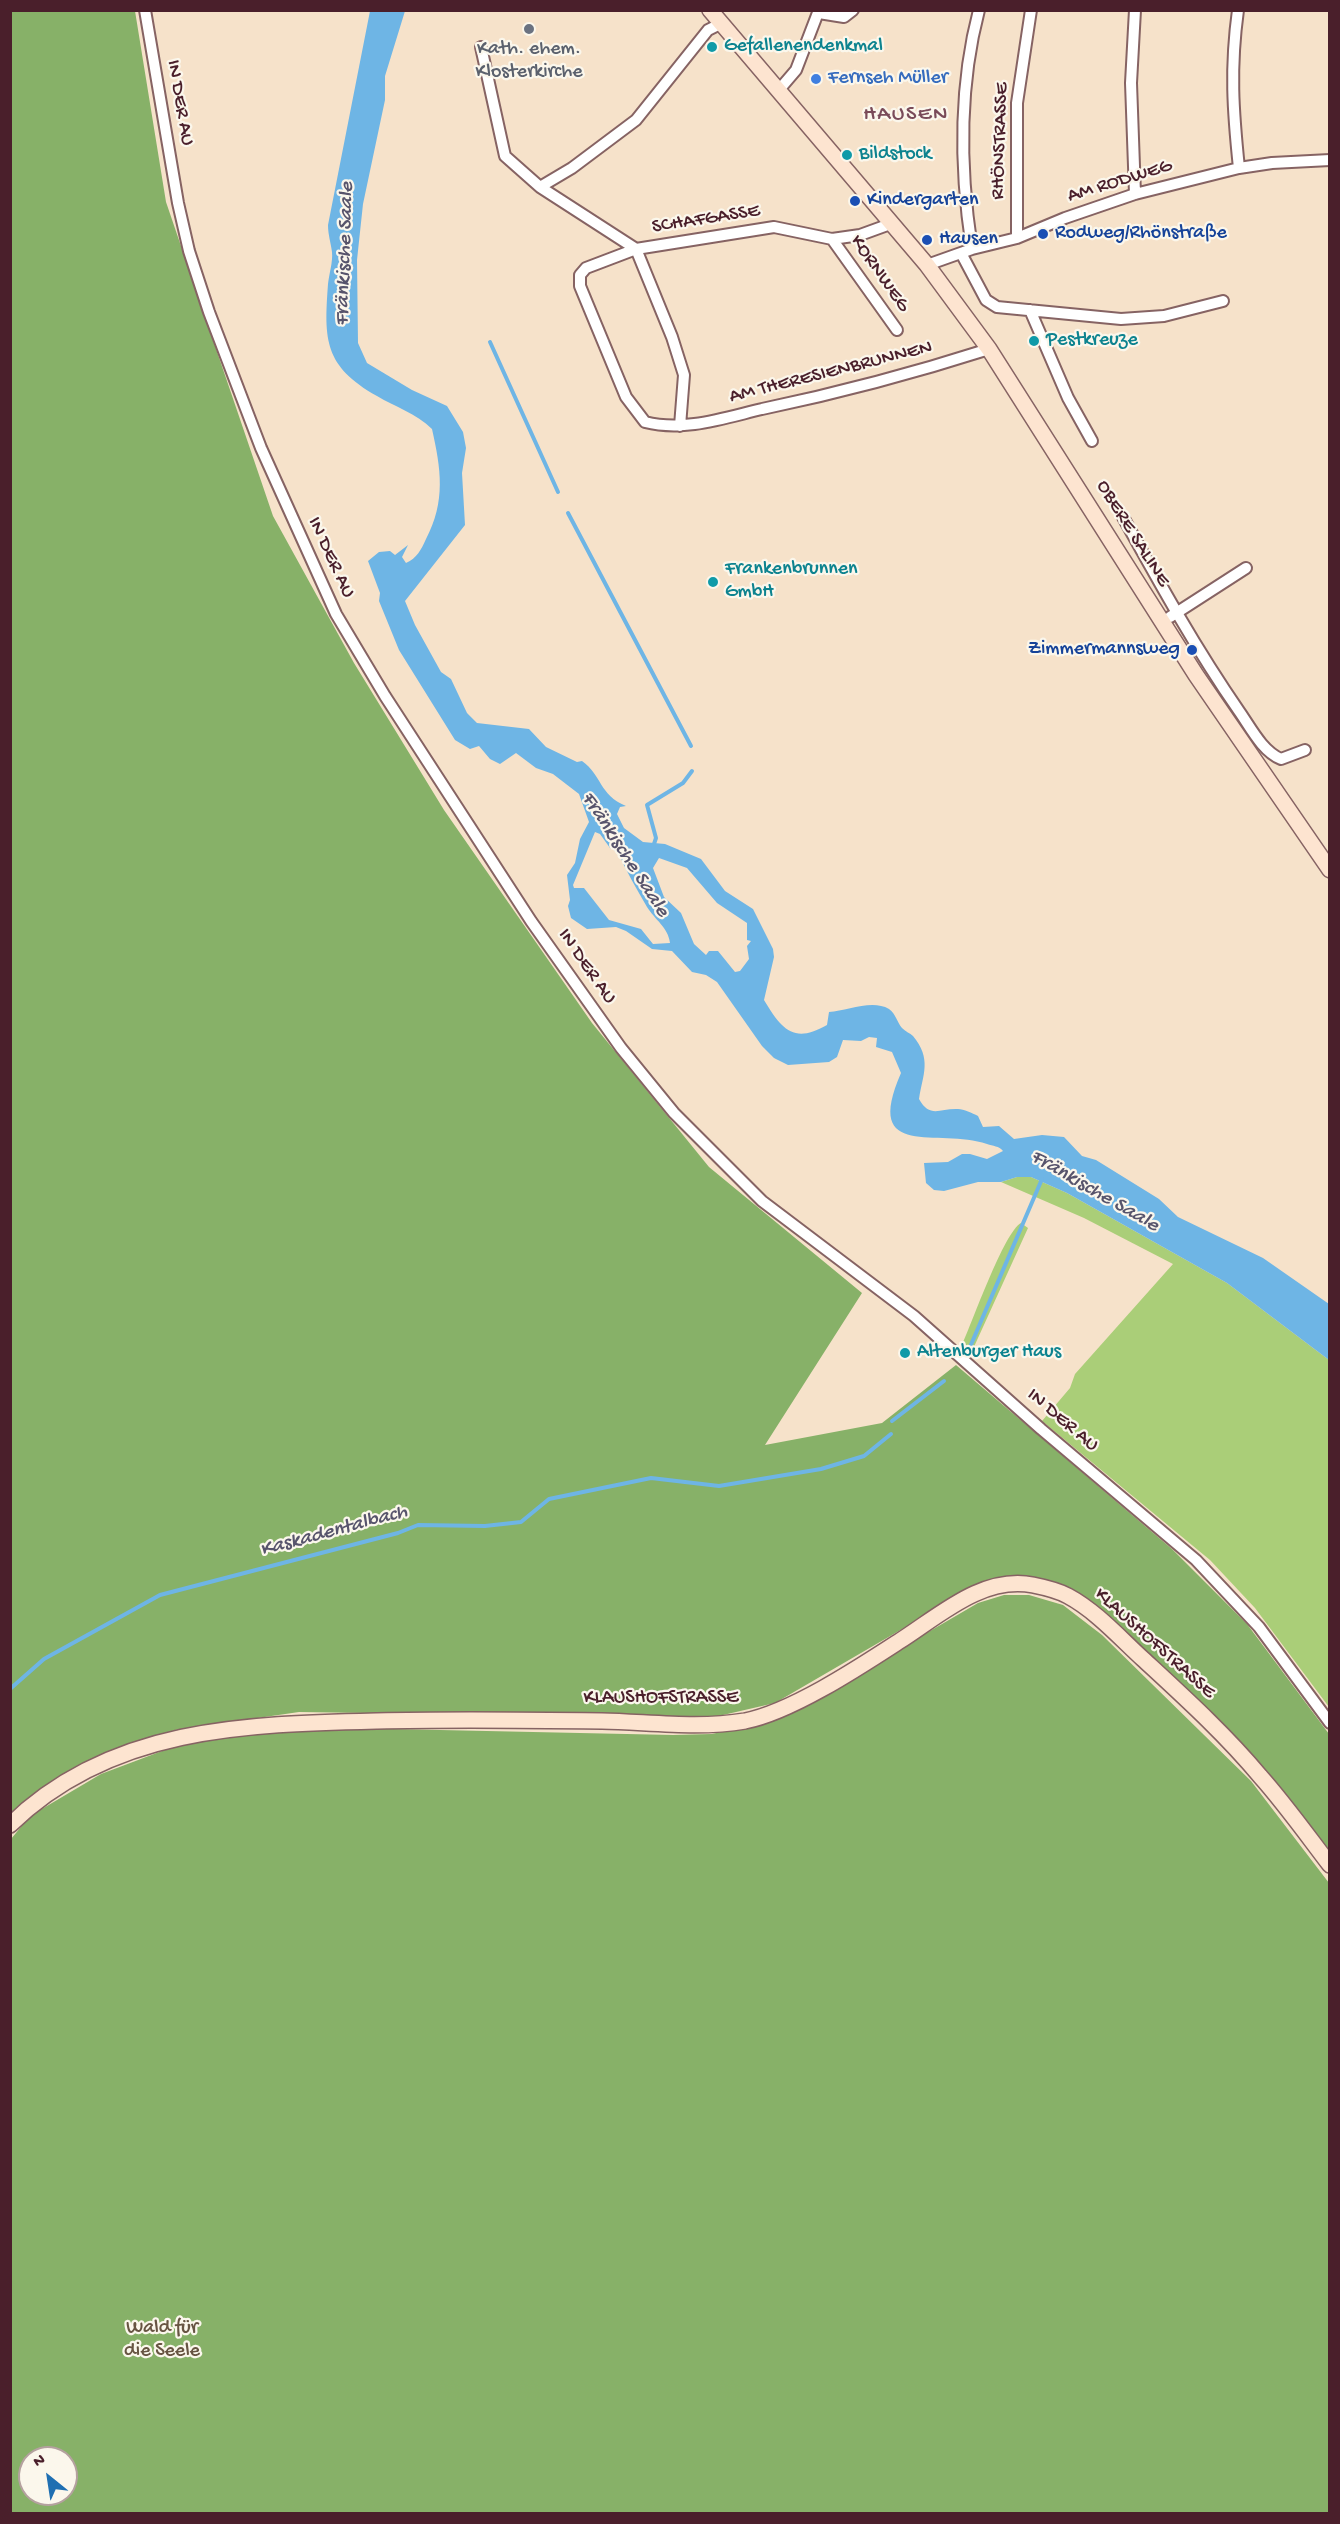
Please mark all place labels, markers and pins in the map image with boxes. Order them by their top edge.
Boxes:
marker: Kath. ehem. Klosterkirche [522,22,536,36]
place label: Gefallenendenkmal [724,35,883,59]
place label: Kath. ehem. Klosterkirche [476,38,582,85]
marker: Gefallenendenkmal [705,40,719,54]
place label: Fernseh Müller [828,67,948,91]
marker: Fernseh Müller [809,72,823,86]
place label: Bildstock [859,143,931,167]
marker: Bildstock [840,148,854,162]
place label: Kindergarten [867,189,979,213]
marker: Kindergarten [848,194,862,208]
place label: Rodweg/Rhönstraße [1055,222,1227,246]
marker: Rodweg/Rhönstraße [1036,227,1050,241]
place label: Hausen [939,228,998,252]
marker: Hausen [920,233,934,247]
place label: Pestkreuze [1046,329,1138,353]
marker: Pestkreuze [1027,334,1041,348]
place label: Frankenbrunnen GmbH [725,558,858,605]
marker: Frankenbrunnen GmbH [706,575,720,589]
place label: Zimmermannsweg [1028,638,1180,662]
marker: Zimmermannsweg [1185,643,1199,657]
place label: Altenburger Haus [917,1341,1061,1365]
marker: Altenburger Haus [898,1346,912,1360]

